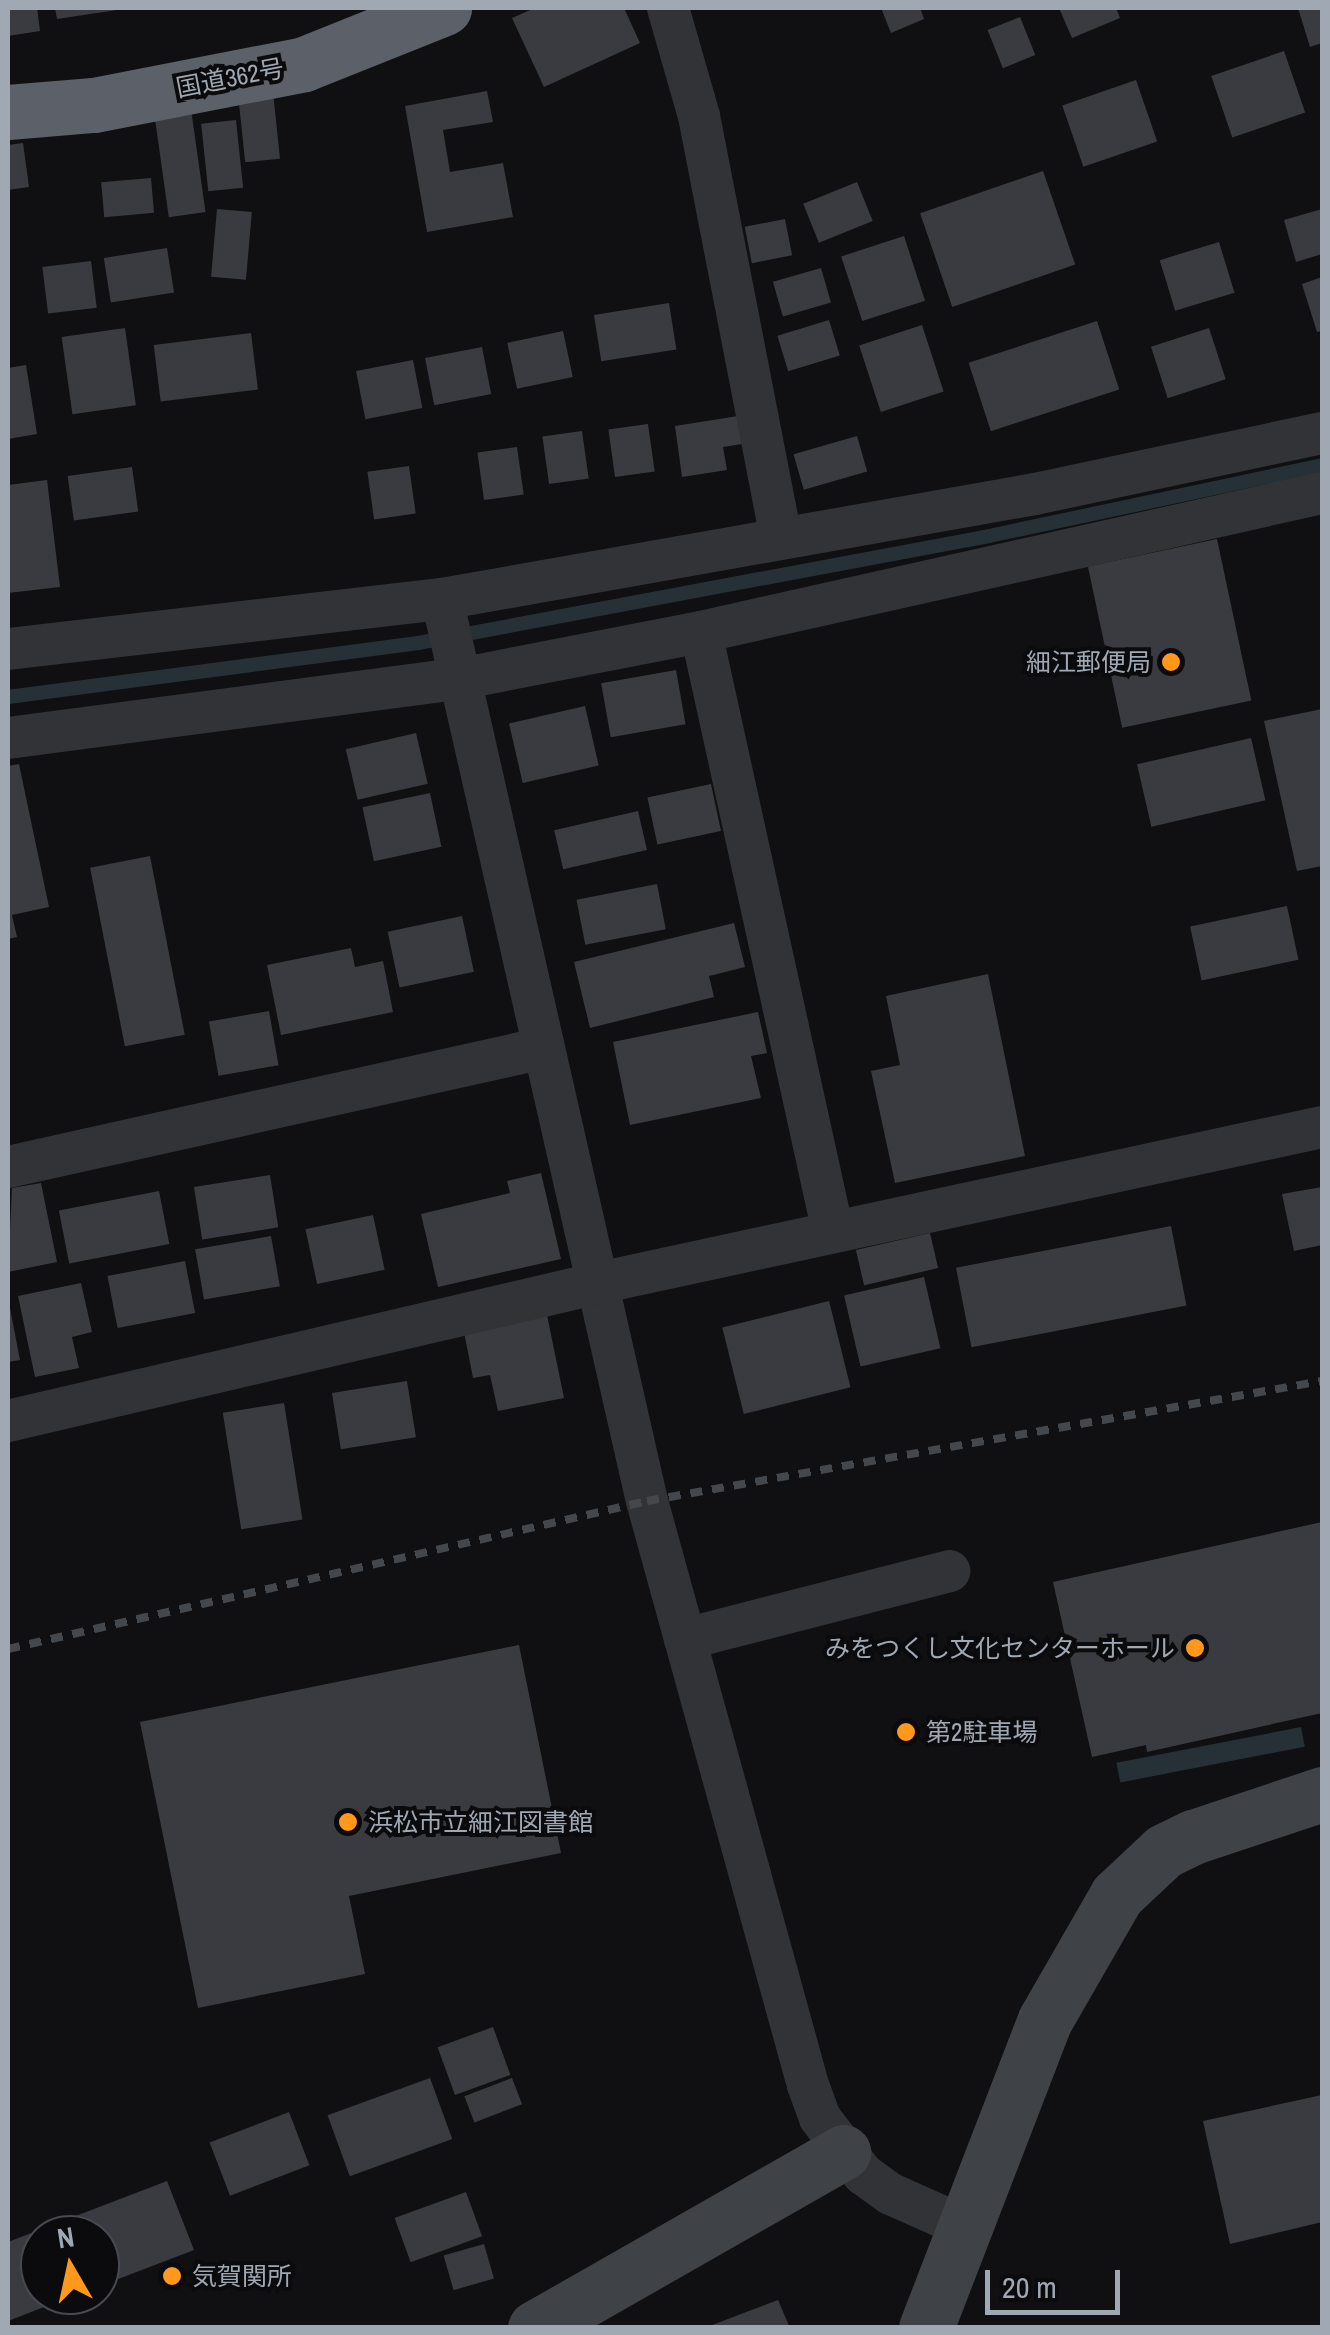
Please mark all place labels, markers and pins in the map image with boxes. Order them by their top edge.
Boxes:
place label: 細江郵便局 [1026,647,1151,677]
marker: 細江郵便局 [1160,651,1182,673]
place label: みをつくし文化センターホール [825,1633,1175,1663]
marker: みをつくし文化センターホール [1184,1637,1206,1659]
place label: 第2駐車場 [926,1717,1037,1747]
marker: 第2駐車場 [895,1721,917,1743]
place label: 浜松市立細江図書館 [368,1807,593,1837]
marker: 浜松市立細江図書館 [337,1811,359,1833]
place label: 気賀関所 [192,2261,292,2291]
marker: 気賀関所 [161,2265,183,2287]

